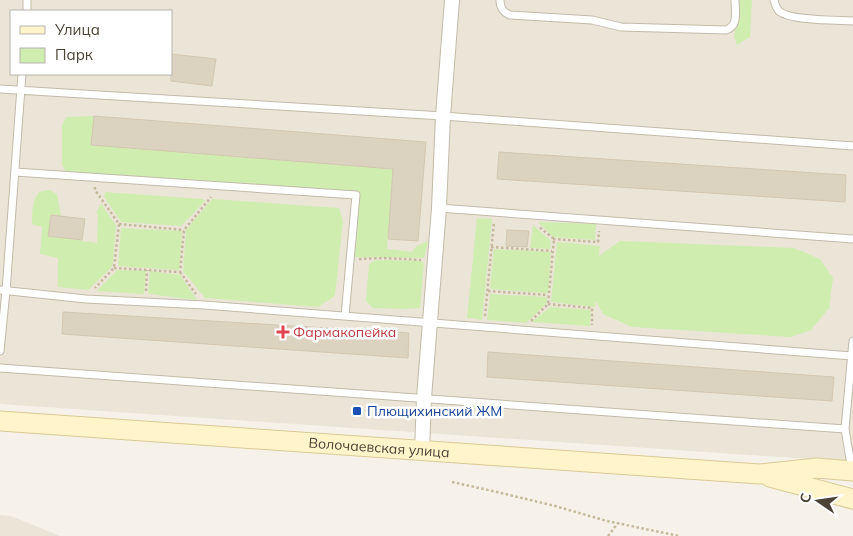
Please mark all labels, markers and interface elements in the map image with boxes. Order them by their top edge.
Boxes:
legend [10,10,172,75]
text: Улица [54,20,100,39]
text: Парк [55,45,94,64]
place label: Фармакопейка [293,323,396,341]
marker: Фармакопейка [277,326,289,338]
place label: Плющихинский ЖМ [367,402,502,420]
marker: Плющихинский ЖМ [351,405,363,417]
street label: Волочаевская улица [308,434,450,461]
north arrow [793,476,843,526]
text: С [795,491,815,505]

